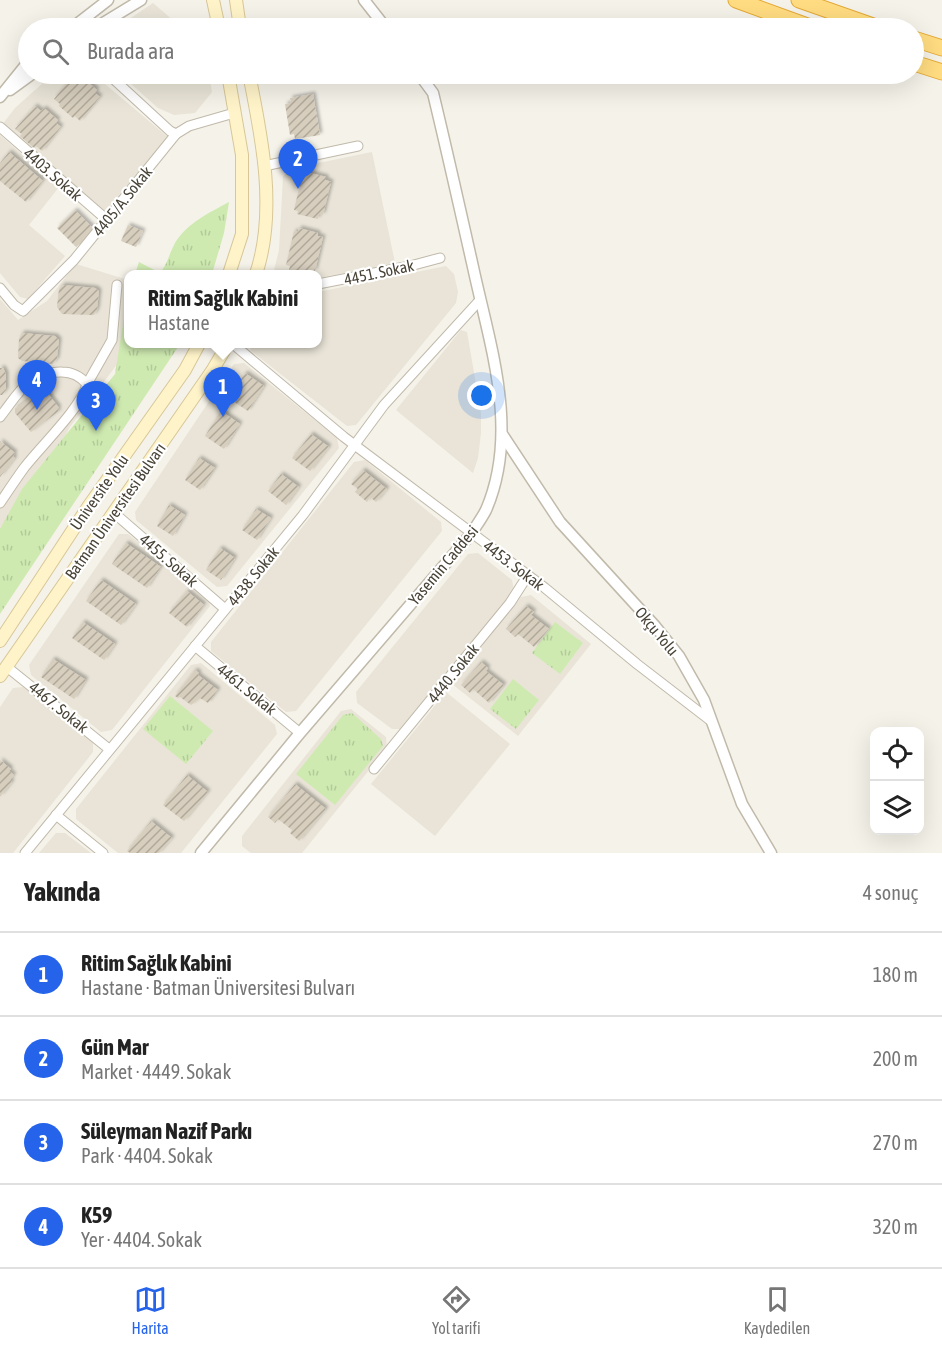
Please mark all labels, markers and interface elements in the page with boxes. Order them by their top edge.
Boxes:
search box [18,18,924,84]
icon: search [39,35,72,68]
text: Burada ara [87,38,175,64]
pin: 2 [278,140,318,189]
street label: 4403. Sokak [20,144,86,204]
street label: 4405/A. Sokak [89,163,155,239]
street label: 4451. Sokak [342,256,416,288]
popup [124,270,322,348]
text: Ritim Sağlık Kabini [148,285,298,311]
text: Hastane [148,311,210,334]
pin: 4 [18,360,57,410]
pin: 1 [204,368,242,417]
your location [467,381,496,410]
pin: 3 [76,382,116,431]
street label: Batman Üniversitesi Bulvarı [61,439,169,583]
street label: Üniversite Yolu [66,451,132,533]
street label: Yasemin Caddesi [405,522,481,608]
street label: 4455. Sokak [136,530,202,590]
street label: 4453. Sokak [480,536,548,594]
street label: 4438. Sokak [224,543,282,609]
street label: Okçu Yolu [631,603,682,659]
street label: 4440. Sokak [424,640,482,706]
street label: 4461. Sokak [214,660,280,718]
street label: 4467. Sokak [26,678,92,736]
map controls [870,727,924,835]
button: locate [870,727,924,781]
button: layers [870,781,924,835]
text: Yakında [24,877,100,907]
text: 4 sonuç [863,881,918,904]
text: Ritim Sağlık Kabini [81,950,232,976]
text: 1 [39,963,48,986]
text: 180 m [873,963,918,986]
text: Hastane · Batman Üniversitesi Bulvarı [81,976,355,999]
text: Gün Mar [81,1034,148,1060]
text: 2 [39,1047,48,1070]
text: 200 m [873,1047,918,1070]
text: Market · 4449. Sokak [81,1060,231,1083]
text: Süleyman Nazif Parkı [81,1118,252,1144]
text: 3 [39,1131,48,1154]
text: 270 m [873,1131,918,1154]
text: Park · 4404. Sokak [81,1144,213,1167]
text: K59 [81,1202,112,1228]
text: 4 [39,1215,48,1238]
text: 320 m [873,1215,918,1238]
text: Yer · 4404. Sokak [81,1228,202,1251]
tab: Harita [132,1283,169,1337]
tab: Yol tarifi [432,1283,481,1337]
tab: Kaydedilen [744,1283,810,1337]

